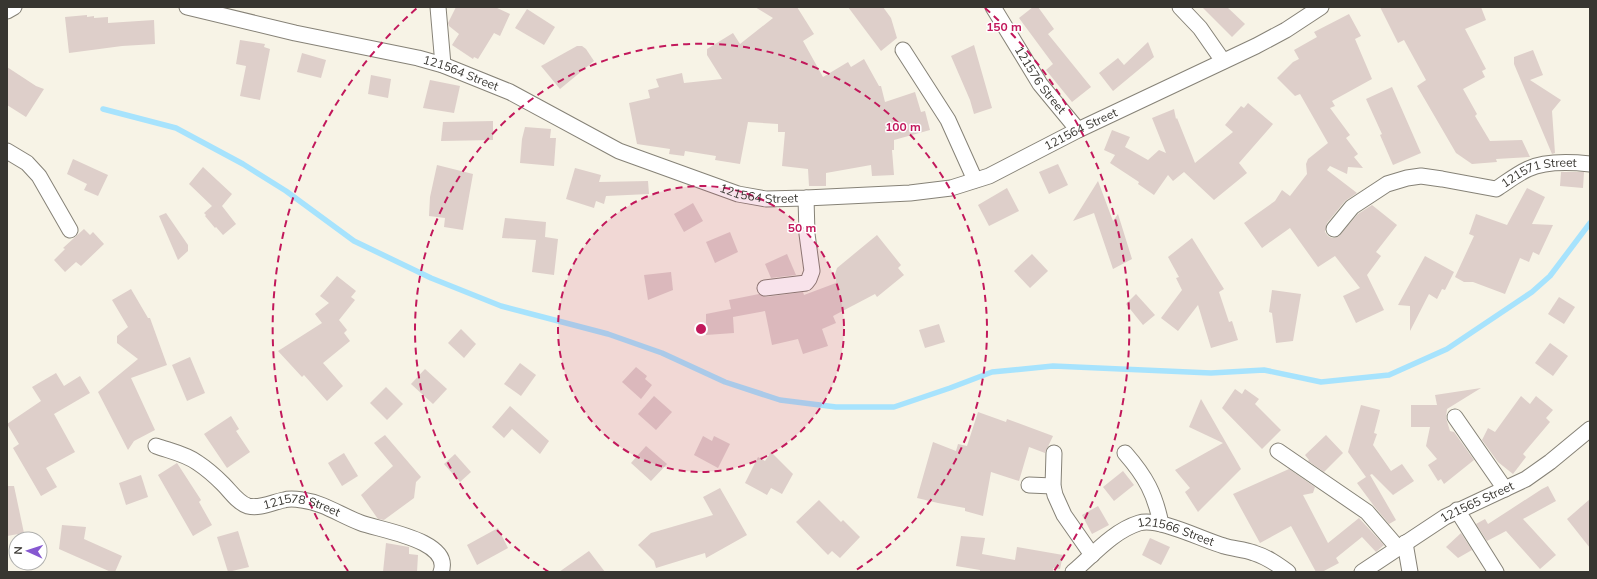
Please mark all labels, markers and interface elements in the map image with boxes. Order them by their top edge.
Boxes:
text: 150 m [986,19,1022,34]
street label: 121576 Street [1012,43,1069,117]
street label: 121564 Street [422,52,501,94]
street label: 121564 Street [1041,105,1120,153]
text: 100 m [885,119,921,134]
street label: 121571 Street [1498,155,1577,190]
street label: 121564 Street [718,180,798,206]
text: 50 m [788,220,816,235]
centre of rings [694,322,708,336]
street label: 121565 Street [1437,478,1516,525]
street label: 121578 Street [261,491,343,520]
street label: 121566 Street [1136,514,1217,549]
north arrow [8,531,48,571]
text: N [11,546,25,555]

